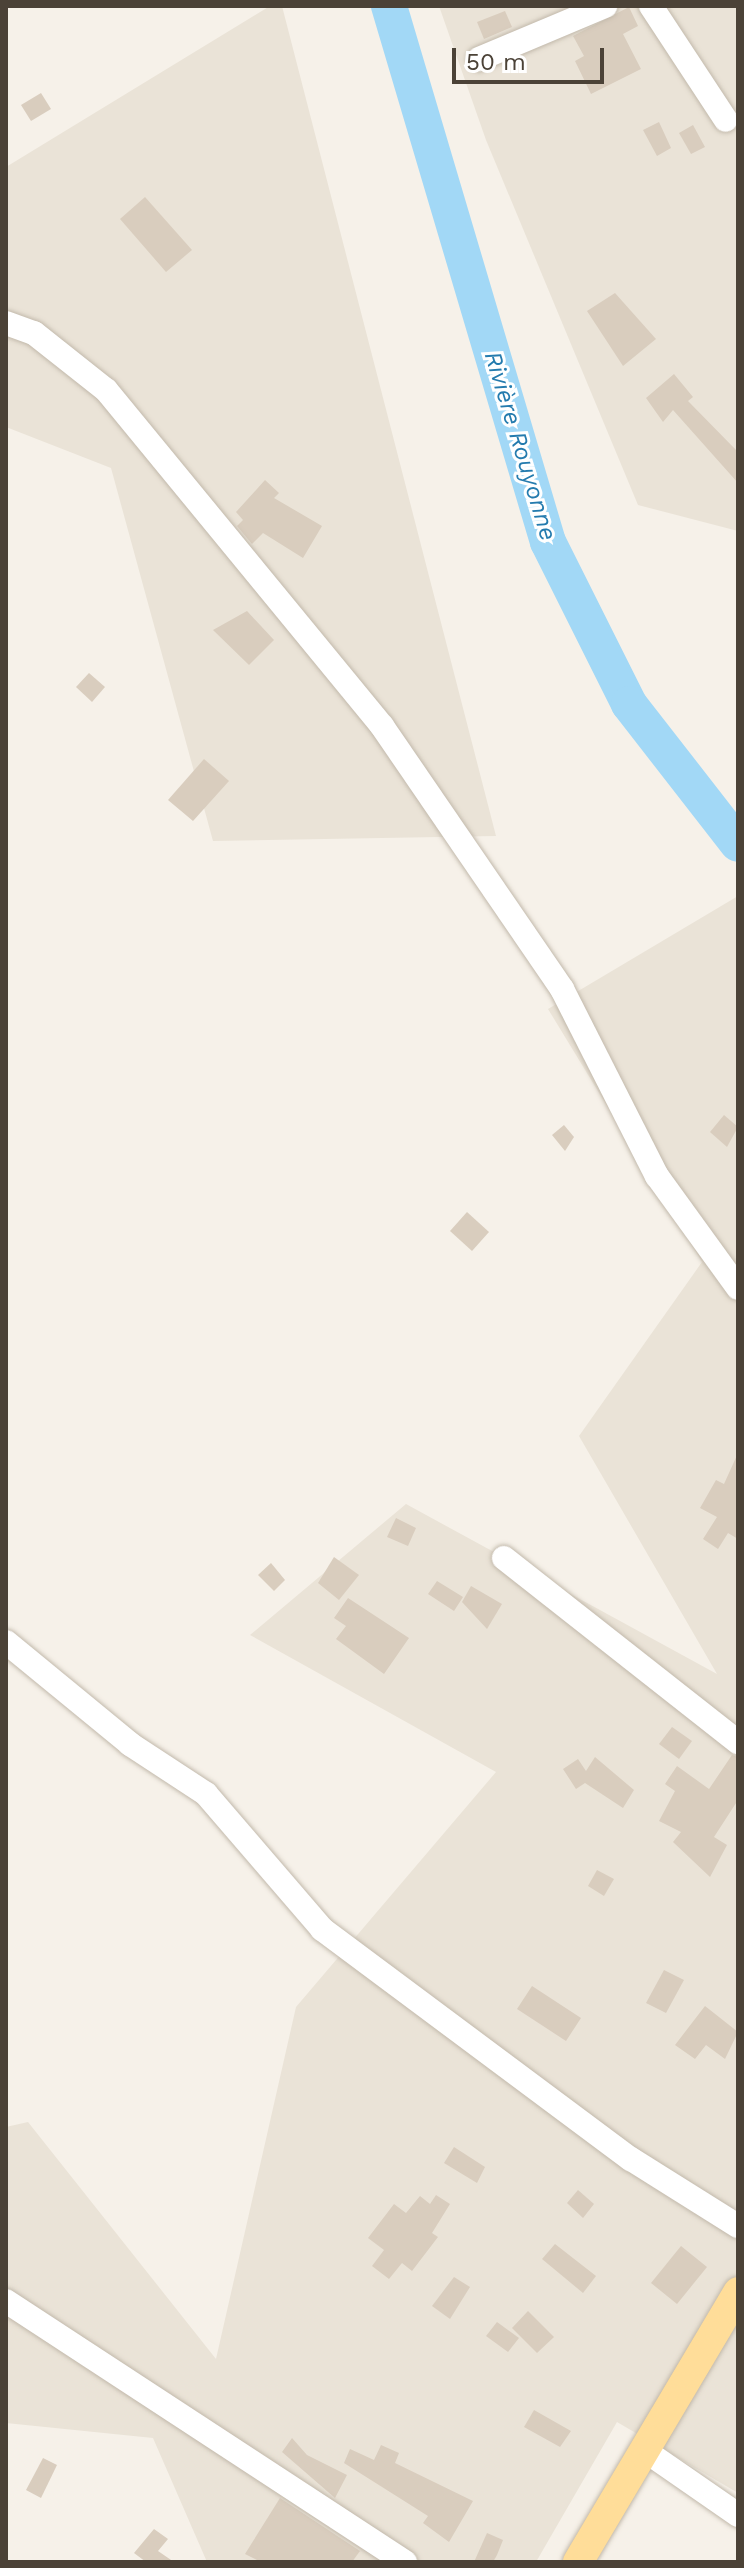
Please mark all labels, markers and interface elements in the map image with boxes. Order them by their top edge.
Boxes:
scale bar [456,32,608,82]
text: 50 m [466,48,526,76]
water label: Rivière Rouyonne [478,348,562,544]

